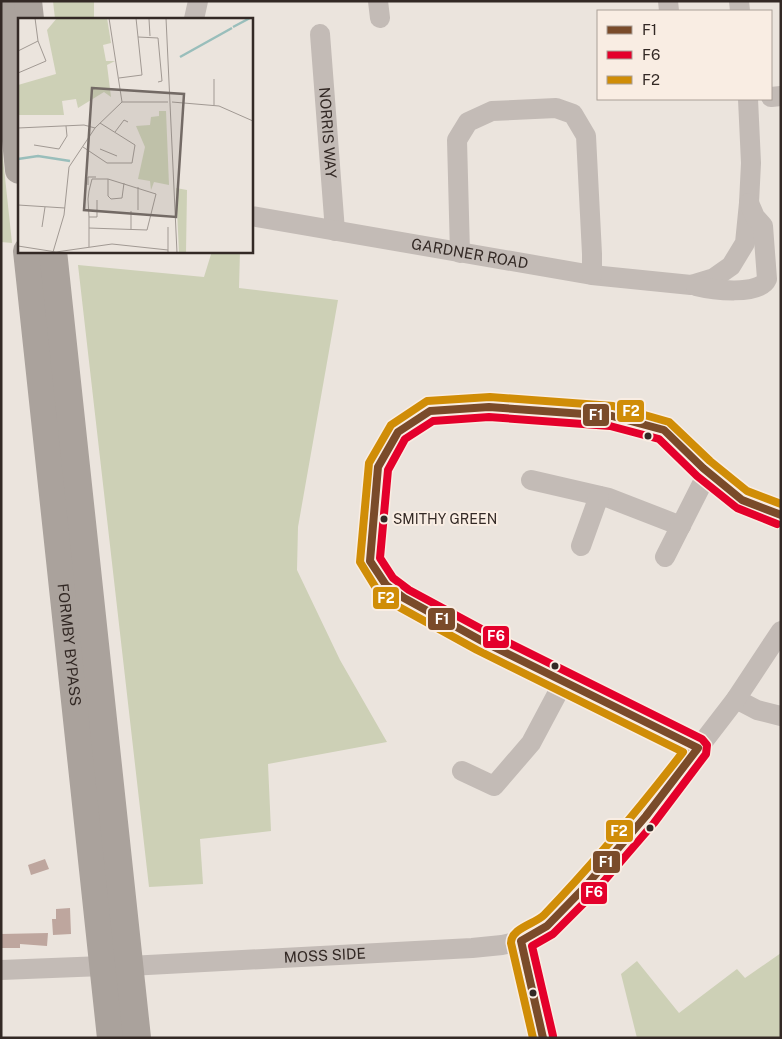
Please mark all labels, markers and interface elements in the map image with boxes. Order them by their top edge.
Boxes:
legend [597,10,772,100]
inset map [18,18,252,252]
text: F1 [642,21,657,38]
text: F6 [642,46,660,63]
text: F2 [642,71,660,88]
street label: NORRIS WAY [316,86,340,179]
street label: GARDNER ROAD [410,235,530,272]
line badge: F2 [616,399,645,423]
line badge: F1 [582,403,610,427]
text: F2 [622,403,640,419]
text: F1 [589,407,603,423]
unlabelled marker [643,431,653,441]
place label: SMITHY GREEN [393,511,497,527]
marker: SMITHY GREEN [379,514,389,524]
street label: FORMBY BYPASS [55,582,85,707]
line badge: F2 [372,586,400,610]
text: F2 [377,590,395,606]
line badge: F1 [427,607,456,631]
text: F1 [435,611,449,627]
line badge: F6 [482,625,510,649]
text: F6 [487,628,505,644]
unlabelled marker [550,661,560,671]
line badge: F2 [605,819,634,843]
text: F2 [610,823,628,839]
unlabelled marker [645,823,655,833]
line badge: F1 [592,850,621,874]
text: F1 [599,854,613,870]
line badge: F6 [580,881,608,905]
text: F6 [585,884,603,900]
street label: MOSS SIDE [283,945,366,966]
unlabelled marker [528,988,538,998]

